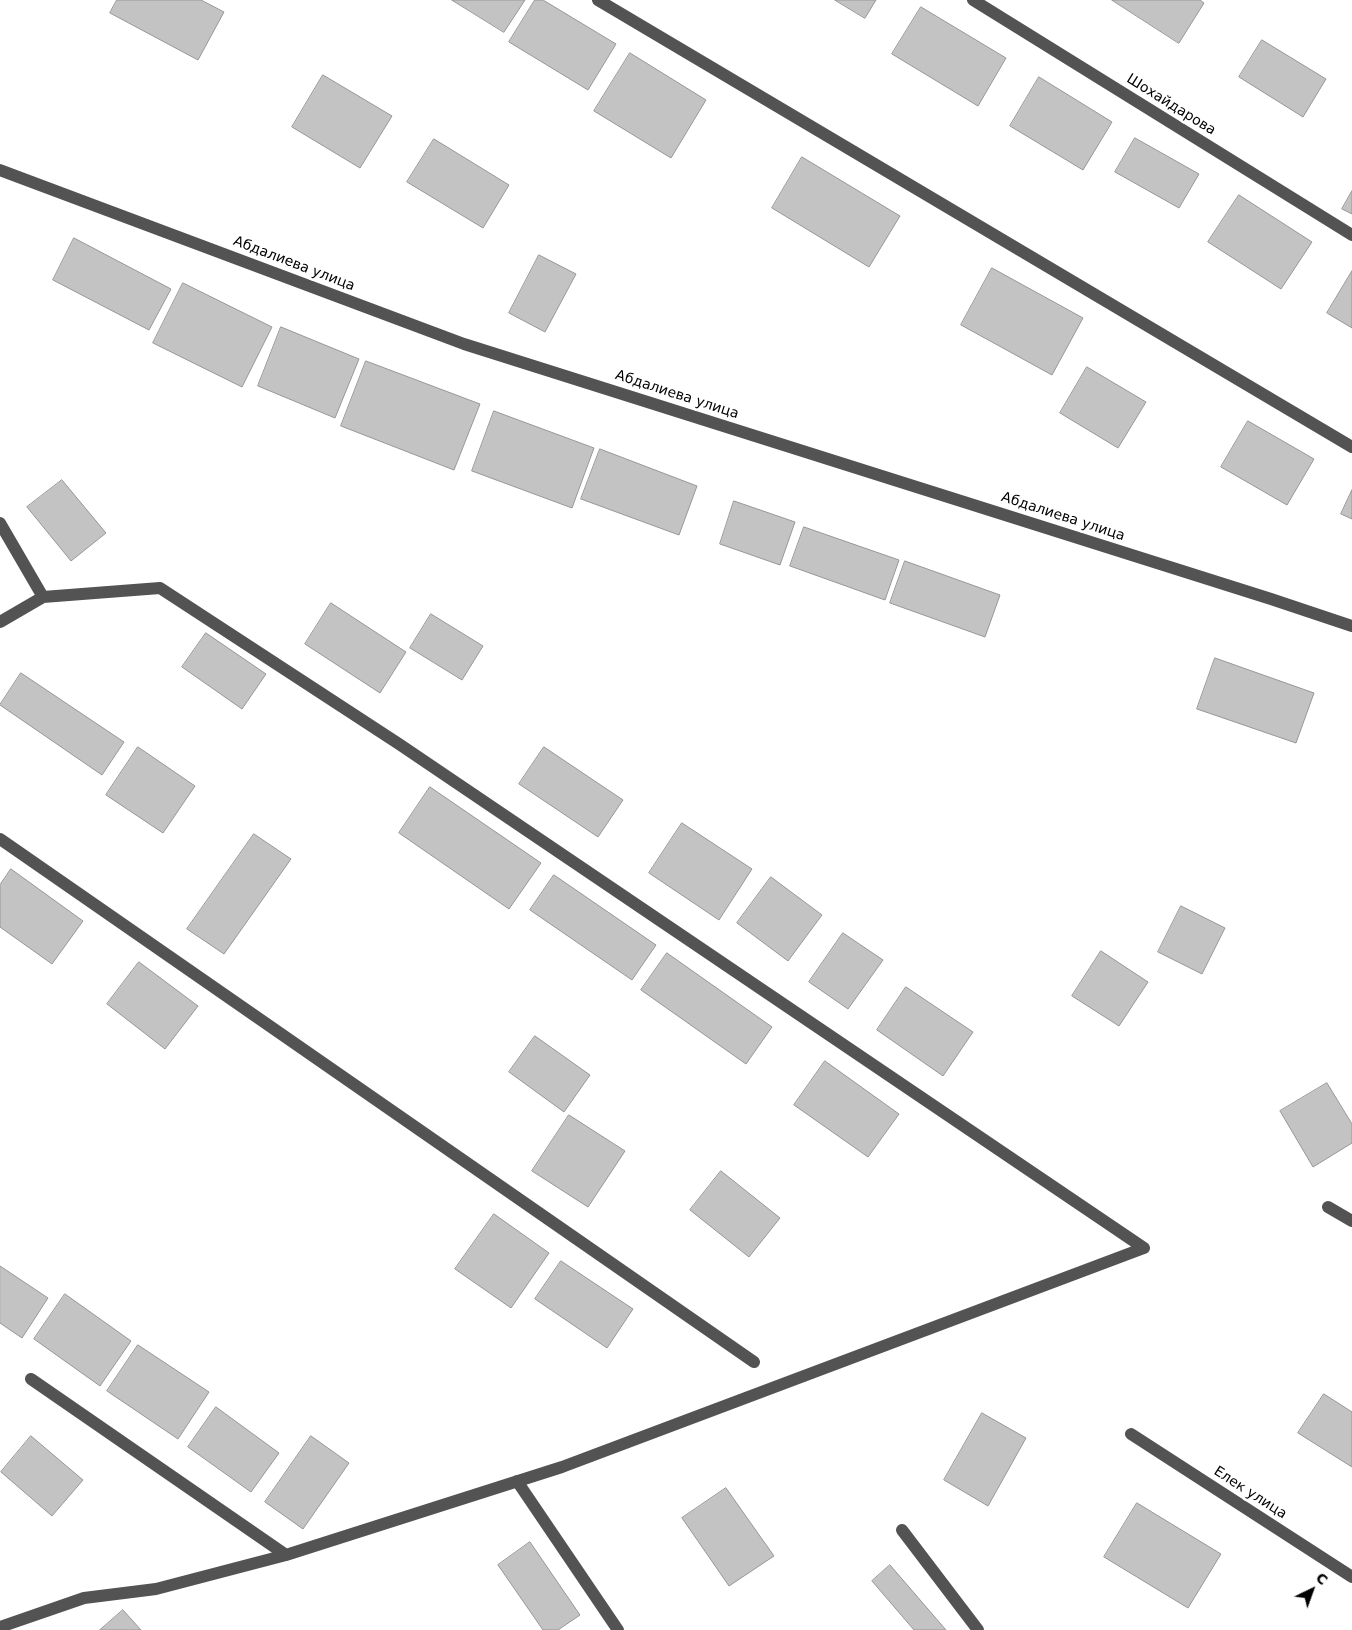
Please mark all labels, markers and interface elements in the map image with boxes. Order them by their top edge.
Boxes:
street label: Шохайдарова [1123,71,1219,139]
street label: Абдалиева улица [231,233,357,295]
street label: Абдалиева улица [613,367,741,423]
street label: Абдалиева улица [999,489,1127,545]
street label: Елек улица [1210,1463,1290,1523]
north arrow [1287,1565,1337,1615]
text: С [1313,1569,1331,1588]

